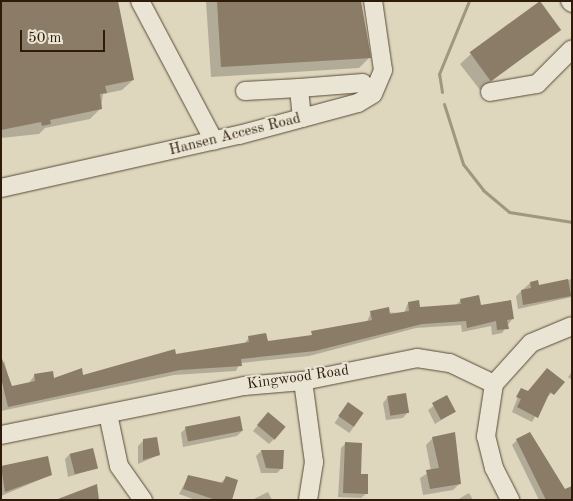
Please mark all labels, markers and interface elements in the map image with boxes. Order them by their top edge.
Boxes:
scale bar [22,20,108,52]
text: 50 m [28,31,62,46]
street label: Hansen Access Road [167,110,303,160]
street label: Kingwood Road [246,362,350,394]

